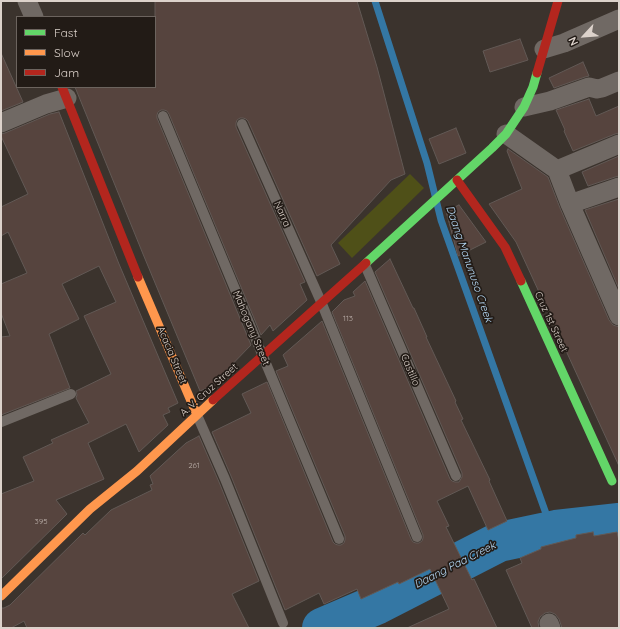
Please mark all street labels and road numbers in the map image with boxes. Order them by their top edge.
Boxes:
street label: Narra [271,199,293,229]
street label: Mahogany Street [230,289,272,367]
street label: Cruz 1st Street [532,290,570,354]
street label: Acacia Street [155,325,189,385]
street label: Castillo [398,352,422,388]
street label: A. V. Cruz Street [178,361,240,419]

